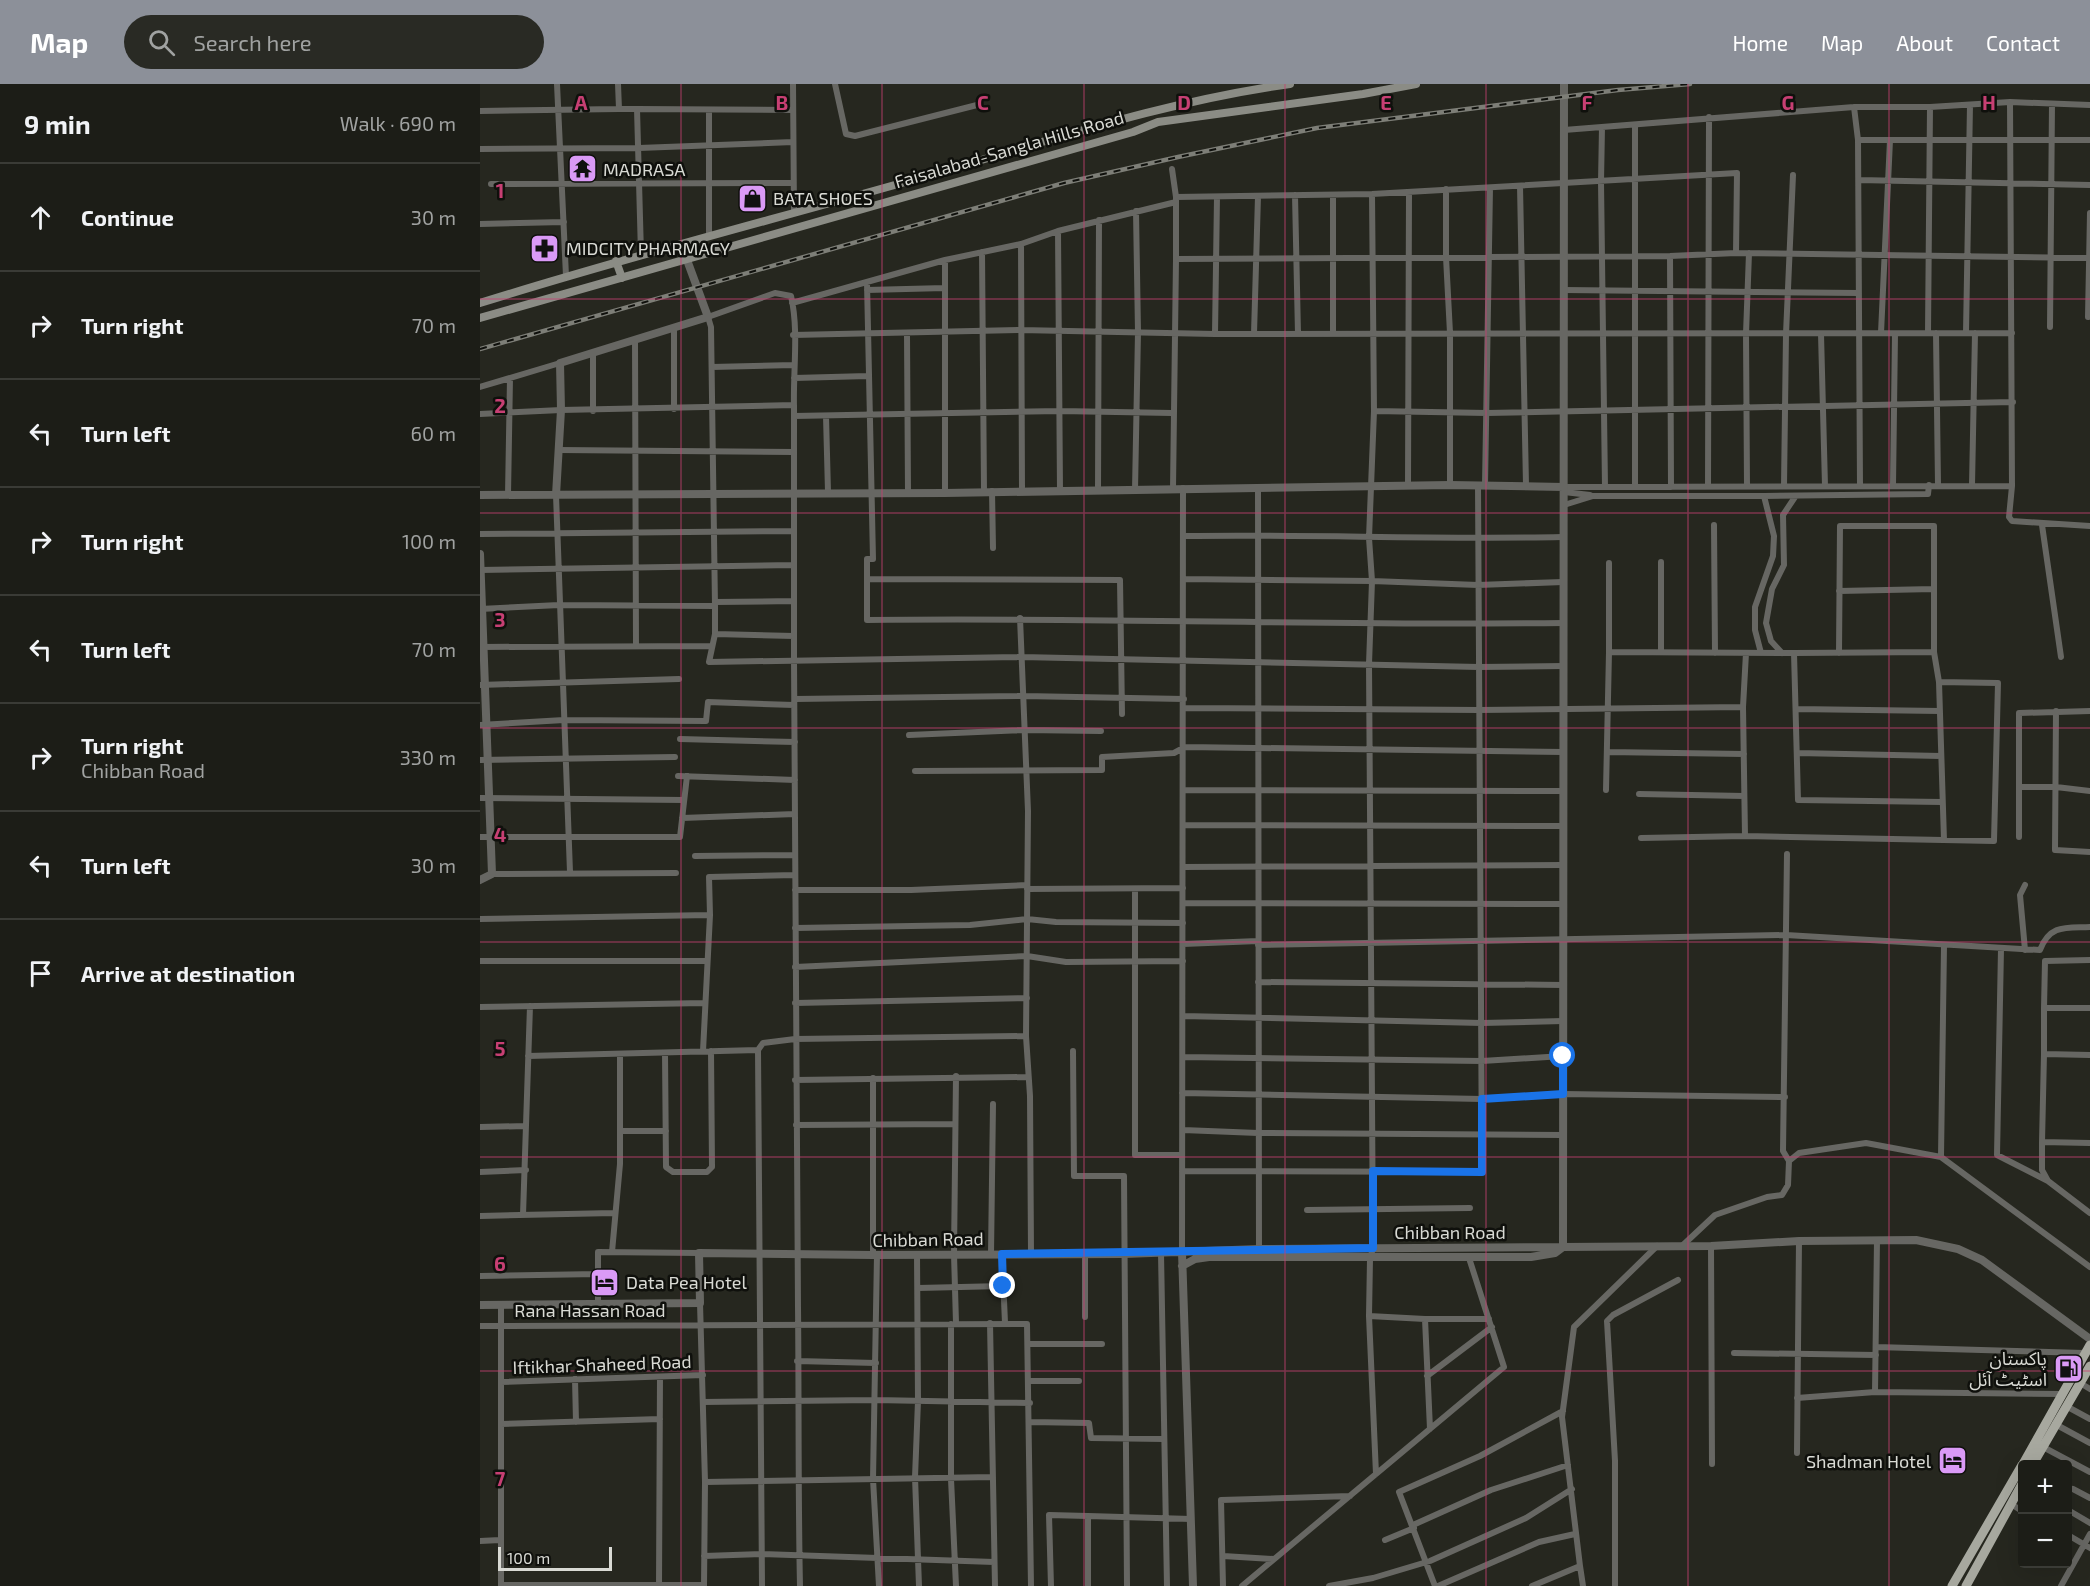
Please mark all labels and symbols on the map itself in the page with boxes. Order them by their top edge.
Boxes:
text: A [574,90,588,114]
text: B [776,90,788,114]
text: C [977,90,989,114]
text: D [1177,90,1191,114]
text: E [1380,90,1392,114]
text: F [1581,90,1593,114]
text: G [1782,90,1794,114]
text: H [1982,90,1996,114]
street label: Faisalabad-Sangla Hills Road [892,106,1126,192]
temple icon: MADRASA [566,153,598,185]
place label: MADRASA [603,158,686,180]
text: 1 [496,178,504,202]
shop icon: BATA SHOES [736,182,768,214]
place label: BATA SHOES [773,187,873,209]
pharmacy icon: MIDCITY PHARMACY [529,232,561,264]
place label: MIDCITY PHARMACY [566,237,731,259]
text: 2 [494,393,506,417]
text: 3 [494,607,506,631]
text: 4 [494,822,507,846]
text: 5 [494,1036,506,1060]
route start [1549,1042,1575,1068]
street label: Chibban Road [1394,1221,1506,1243]
street label: Chibban Road [872,1227,984,1251]
text: 6 [494,1251,506,1275]
hotel icon: Data Pea Hotel [589,1266,621,1298]
place label: Data Pea Hotel [626,1271,747,1293]
route end [989,1272,1015,1298]
street label: Rana Hassan Road [514,1299,666,1321]
place label: پاکستان اسٹیٹ آئل [1969,1347,2047,1391]
street label: Iftikhar Shaheed Road [512,1350,692,1378]
fuel station icon: پاکستان اسٹیٹ آئل [2052,1352,2084,1384]
hotel icon: Shadman Hotel [1936,1445,1968,1477]
place label: Shadman Hotel [1806,1450,1932,1472]
text: 7 [495,1466,506,1490]
scale bar [498,1544,612,1572]

